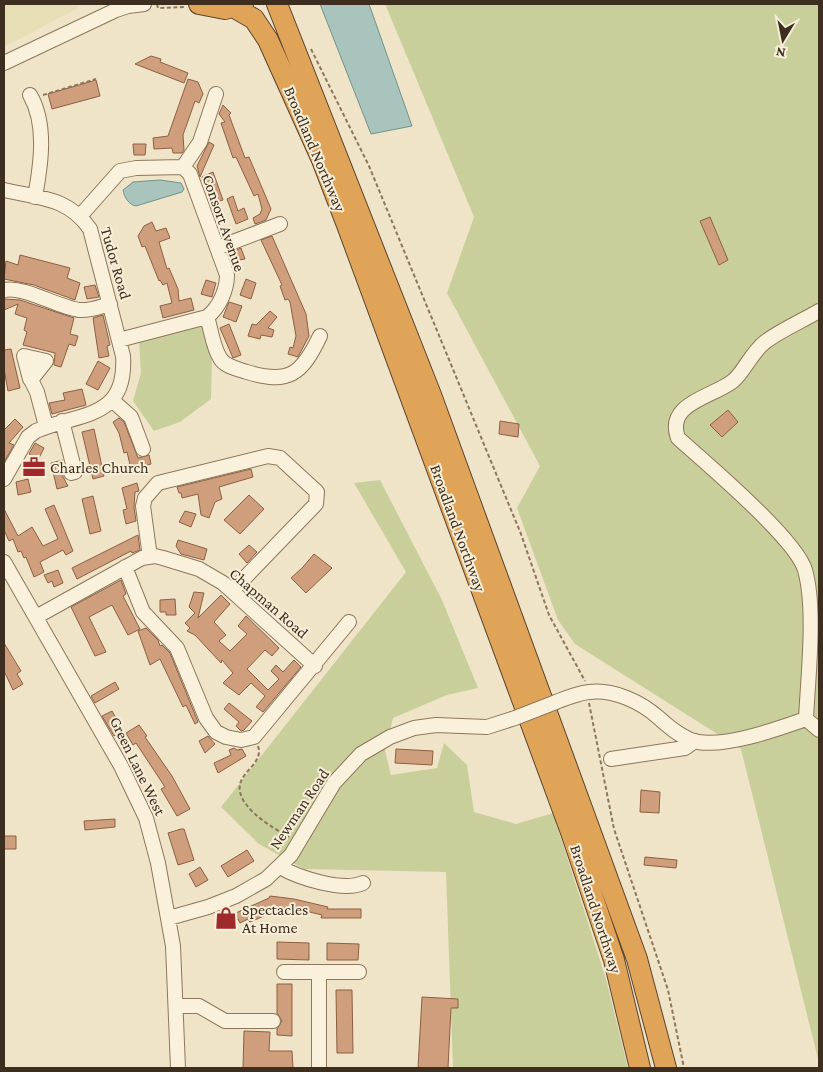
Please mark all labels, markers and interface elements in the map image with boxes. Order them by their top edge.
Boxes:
north arrow [758,15,808,65]
text: N [774,44,787,62]
street label: Broadland Northway [280,84,349,215]
street label: Consort Avenue [199,172,249,274]
street label: Tudor Road [98,225,135,302]
office icon: Charles Church [21,454,47,480]
place label: Charles Church [50,459,149,476]
street label: Broadland Northway [426,462,489,595]
street label: Chapman Road [226,564,312,643]
street label: Green Lane West [107,714,170,819]
street label: Newman Road [266,765,333,853]
street label: Broadland Northway [566,843,625,976]
place label: Spectacles At Home [242,901,308,936]
shop icon: Spectacles At Home [213,905,239,931]

